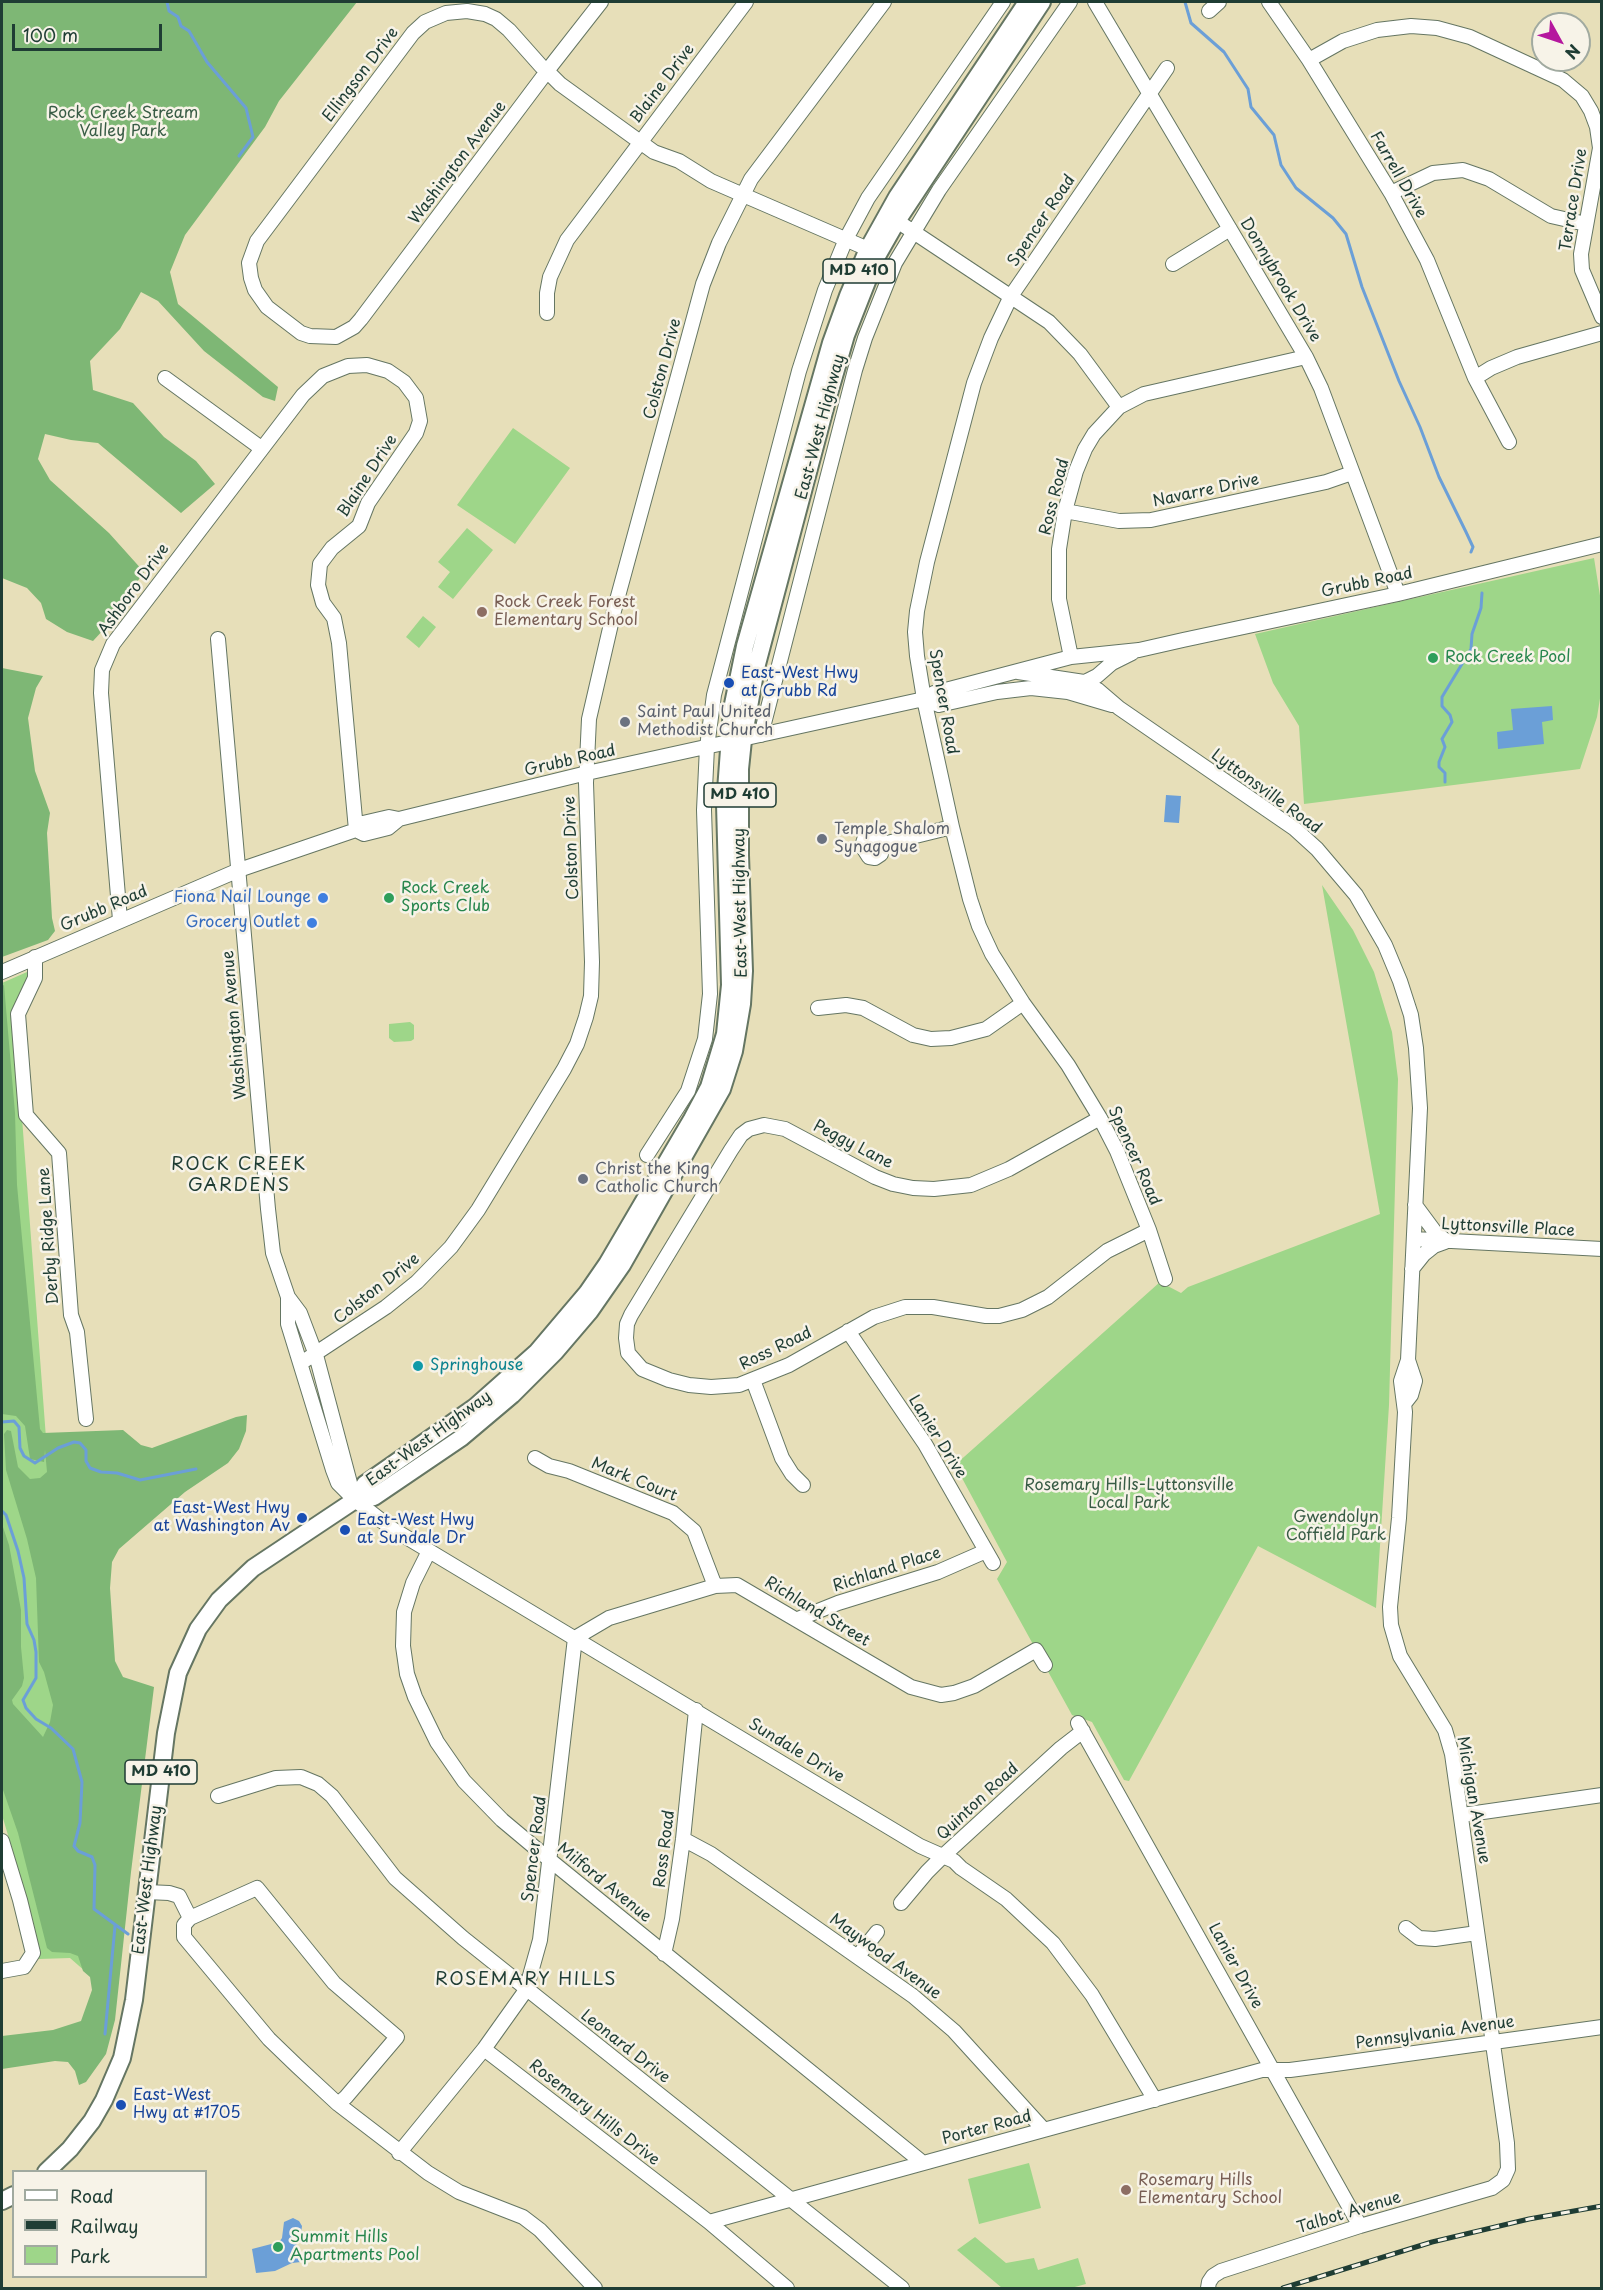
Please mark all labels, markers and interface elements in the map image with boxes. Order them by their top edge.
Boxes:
scale bar [15,12,165,50]
north arrow [1531,12,1591,72]
text: 100 m [23,21,78,48]
street label: Ellingson Drive [319,24,403,126]
text: N [1560,40,1587,65]
street label: Blaine Drive [627,41,699,127]
street label: Washington Avenue [405,98,511,228]
park label: Rock Creek Stream Valley Park [48,104,198,142]
street label: Farrell Drive [1366,128,1430,222]
street label: Terrace Drive [1556,147,1592,253]
street label: Spencer Road [1004,171,1080,271]
street label: Donnybrook Drive [1235,214,1325,346]
road number: MD 410 [823,259,895,283]
street label: Colston Drive [640,316,686,422]
street label: East-West Highway [792,352,850,502]
street label: Blaine Drive [334,431,402,521]
street label: Ross Road [1036,457,1074,537]
street label: Navarre Drive [1151,470,1261,512]
street label: Ashboro Drive [94,540,174,640]
street label: Grubb Road [1320,564,1414,602]
place label: Rock Creek Forest Elementary School [494,593,638,631]
marker: Rock Creek Forest Elementary School [475,605,489,619]
street label: Spencer Road [924,648,962,756]
place label: Rock Creek Pool [1445,648,1571,668]
marker: Rock Creek Pool [1426,651,1440,665]
place label: East-West Hwy at Grubb Rd [741,664,859,702]
marker: East-West Hwy at Grubb Rd [722,676,736,690]
place label: Saint Paul United Methodist Church [637,703,773,741]
marker: Saint Paul United Methodist Church [618,715,632,729]
street label: Grubb Road [523,741,617,781]
street label: Lyttonsville Road [1207,746,1325,838]
road number: MD 410 [704,783,776,807]
street label: Colston Drive [561,796,583,900]
place label: Temple Shalom Synagogue [834,820,950,858]
street label: East-West Highway [730,828,752,978]
marker: Temple Shalom Synagogue [815,832,829,846]
place label: Rock Creek Sports Club [401,879,490,917]
street label: Grubb Road [57,882,151,936]
place label: Fiona Nail Lounge [174,888,311,908]
marker: Fiona Nail Lounge [316,891,330,905]
marker: Rock Creek Sports Club [382,891,396,905]
place label: Grocery Outlet [185,913,300,933]
marker: Grocery Outlet [305,916,319,930]
street label: Washington Avenue [219,950,251,1100]
street label: Spencer Road [1104,1103,1164,1209]
street label: Peggy Lane [810,1117,896,1173]
district label: ROCK CREEK GARDENS [172,1154,306,1196]
place label: Christ the King Catholic Church [595,1160,718,1198]
street label: Derby Ridge Lane [35,1167,63,1305]
marker: Christ the King Catholic Church [576,1172,590,1186]
street label: Lyttonsville Place [1441,1215,1575,1241]
street label: Colston Drive [330,1250,424,1328]
street label: Ross Road [737,1323,815,1375]
place label: Springhouse [430,1356,523,1376]
marker: Springhouse [411,1359,425,1373]
street label: East-West Highway [363,1387,495,1491]
street label: Lanier Drive [904,1392,970,1482]
street label: Mark Court [588,1454,680,1506]
park label: Rosemary Hills-Lyttonsville Local Park [1024,1476,1234,1514]
place label: East-West Hwy at Washington Av [153,1499,290,1537]
park label: Gwendolyn Coffield Park [1286,1508,1386,1546]
marker: East-West Hwy at Washington Av [295,1511,309,1525]
place label: East-West Hwy at Sundale Dr [357,1511,475,1549]
marker: East-West Hwy at Sundale Dr [338,1523,352,1537]
street label: Richland Place [830,1543,944,1597]
street label: Richland Street [761,1573,873,1651]
street label: Sundale Drive [745,1715,847,1787]
street label: Michigan Avenue [1452,1735,1494,1865]
street label: Quinton Road [933,1759,1023,1845]
road number: MD 410 [125,1760,197,1784]
street label: Spencer Road [519,1795,551,1903]
street label: East-West Highway [129,1804,167,1956]
street label: Ross Road [651,1809,679,1889]
street label: Milford Avenue [553,1839,655,1927]
street label: Maywood Avenue [825,1910,945,2004]
street label: Lanier Drive [1204,1920,1266,2012]
district label: ROSEMARY HILLS [436,1969,616,1991]
street label: Leonard Drive [576,2006,674,2088]
street label: Pennsylvania Avenue [1354,2012,1516,2054]
street label: Rosemary Hills Drive [525,2056,663,2170]
place label: East-West Hwy at #1705 [133,2086,241,2124]
marker: East-West Hwy at #1705 [114,2098,128,2112]
street label: Porter Road [940,2107,1034,2149]
legend [12,2170,207,2278]
place label: Rosemary Hills Elementary School [1138,2171,1282,2209]
text: Road [70,2182,114,2209]
marker: Rosemary Hills Elementary School [1119,2183,1133,2197]
street label: Talbot Avenue [1295,2188,1403,2238]
text: Railway [70,2212,138,2239]
place label: Summit Hills Apartments Pool [290,2228,420,2266]
marker: Summit Hills Apartments Pool [271,2240,285,2254]
text: Park [70,2242,110,2269]

